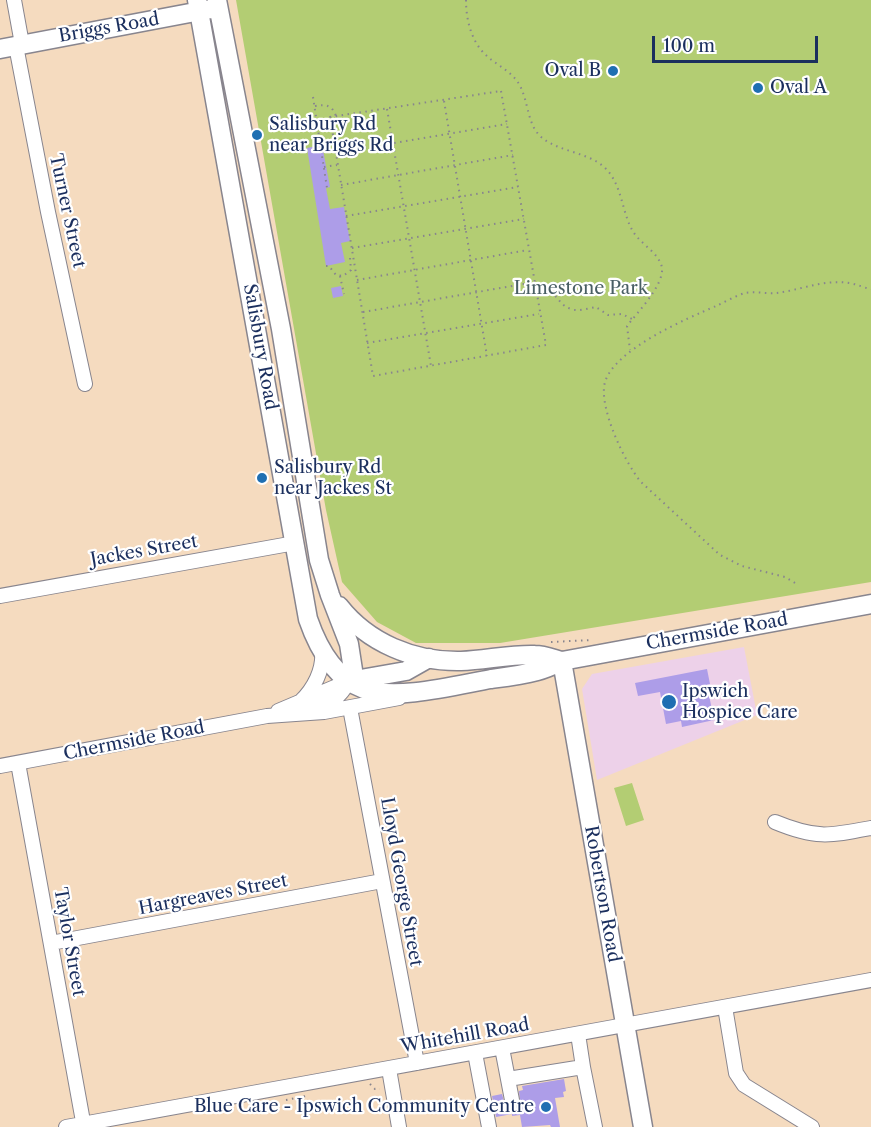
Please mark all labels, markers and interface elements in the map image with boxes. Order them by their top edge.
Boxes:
street label: Briggs Road [57,9,161,47]
scale bar [655,24,822,62]
text: 100 m [663,35,715,57]
place label: Oval B [545,60,601,82]
marker: Oval B [606,64,620,78]
place label: Oval A [770,77,827,99]
marker: Oval A [751,81,765,95]
place label: Salisbury Rd near Briggs Rd [269,114,393,156]
marker: Salisbury Rd near Briggs Rd [250,128,264,142]
street label: Turner Street [44,152,90,270]
park label: Limestone Park [514,278,648,300]
street label: Salisbury Road [238,282,282,412]
place label: Salisbury Rd near Jackes St [274,457,392,500]
marker: Salisbury Rd near Jackes St [255,471,269,485]
street label: Jackes Street [89,531,199,571]
street label: Chermside Road [645,609,789,655]
place label: Ipswich Hospice Care [682,681,798,724]
marker: Ipswich Hospice Care [660,693,678,711]
street label: Chermside Road [62,717,206,765]
street label: Lloyd George Street [375,796,427,968]
street label: Robertson Road [579,824,625,964]
street label: Hargreaves Street [137,870,289,920]
street label: Taylor Street [49,886,89,998]
street label: Whitehill Road [399,1014,531,1058]
place label: Blue Care - Ipswich Community Centre [194,1096,534,1118]
marker: Blue Care - Ipswich Community Centre [539,1100,553,1114]

